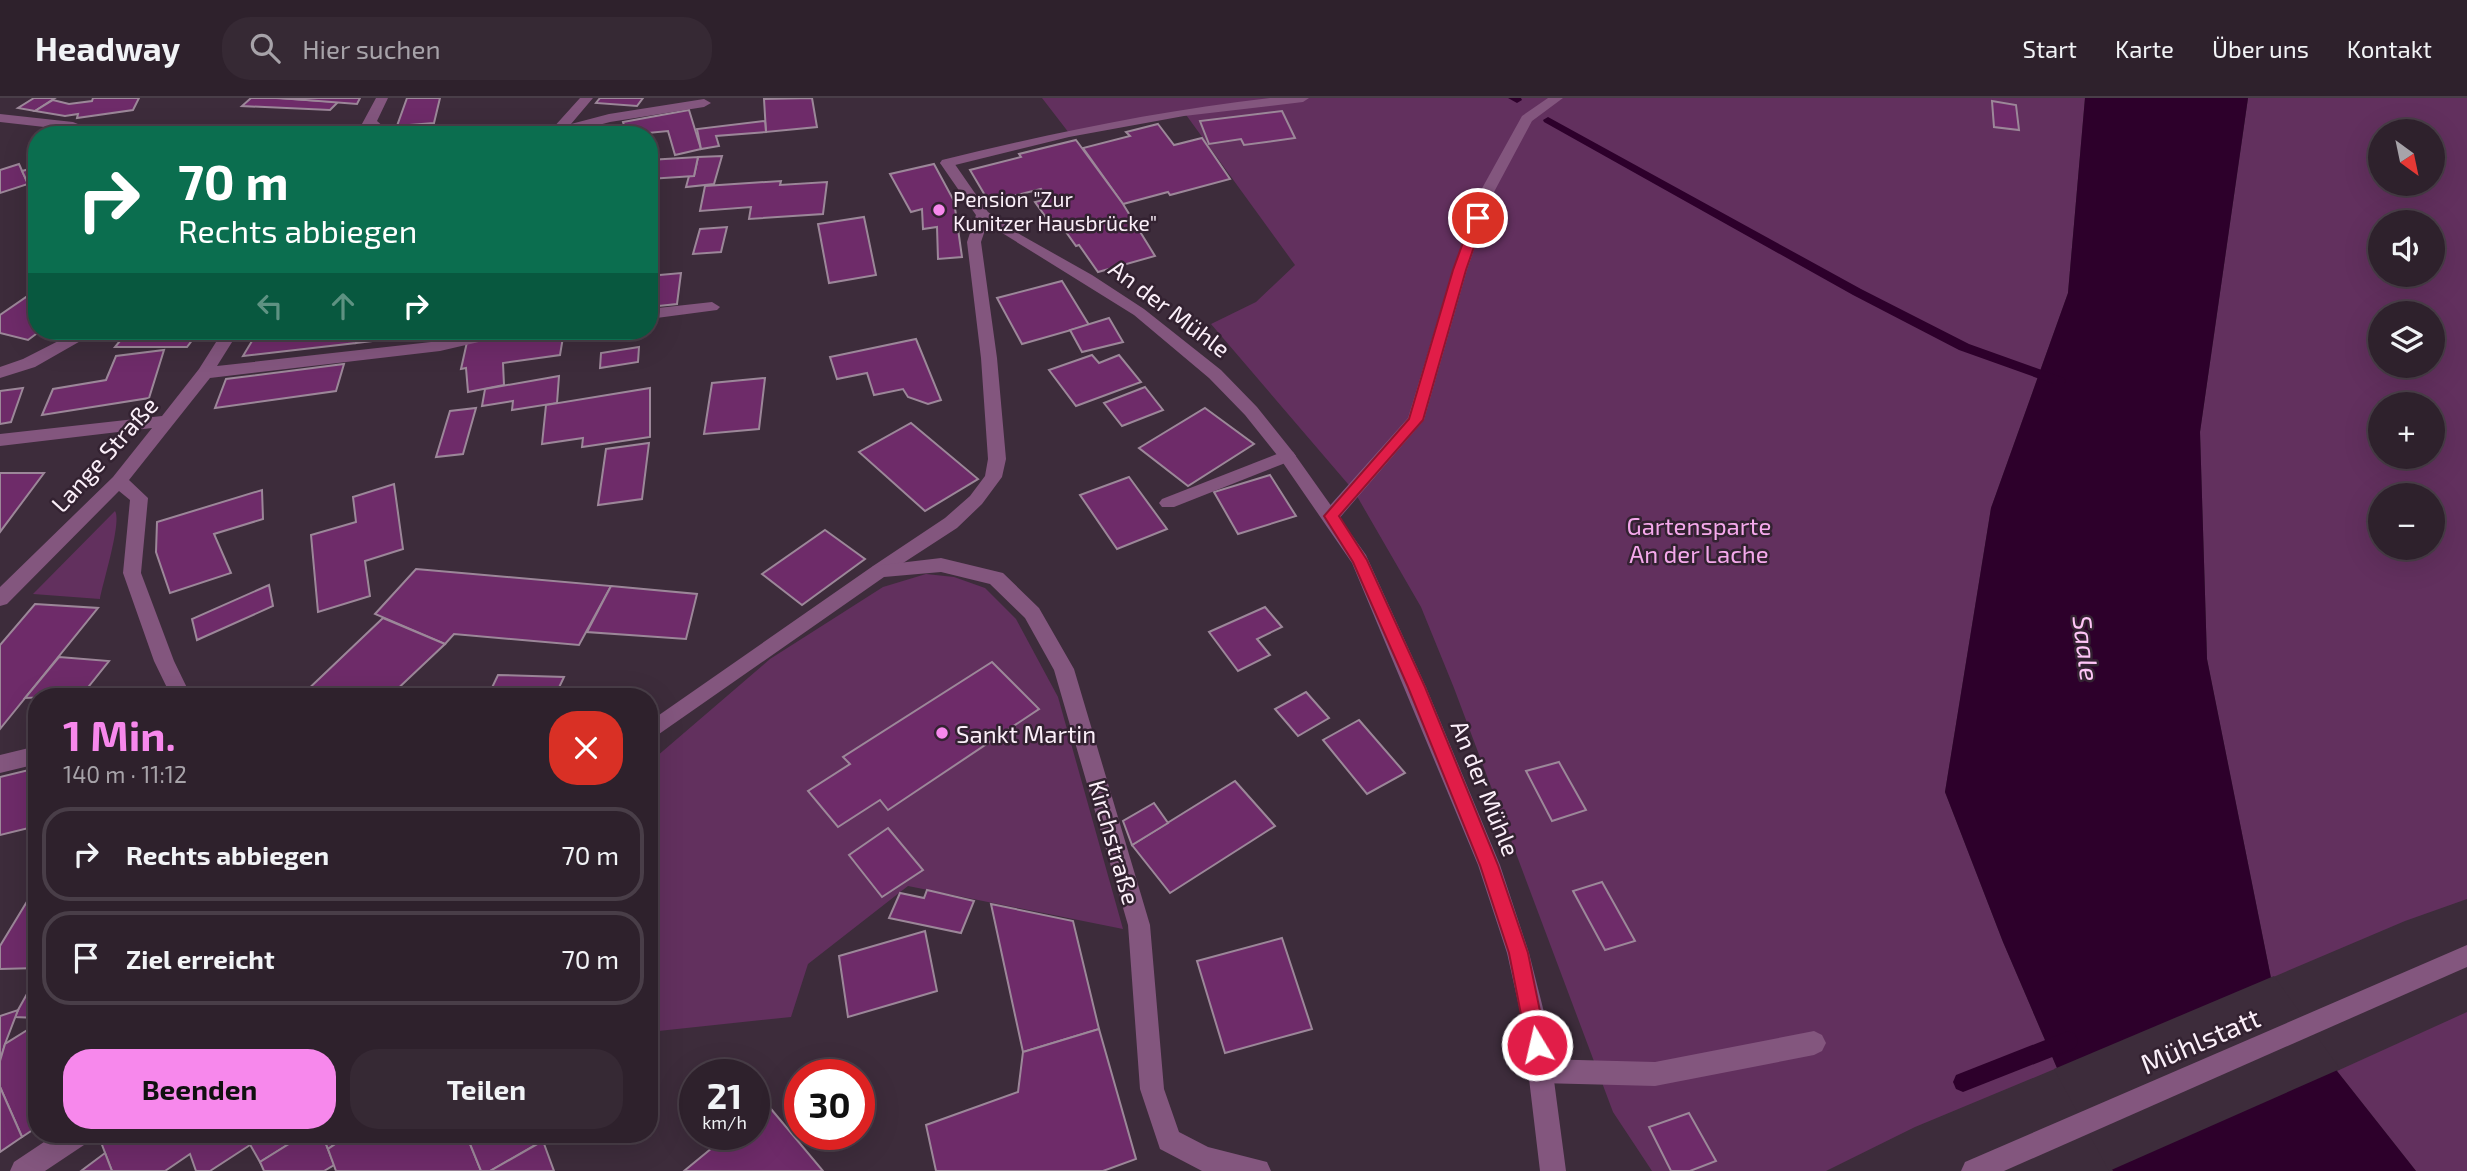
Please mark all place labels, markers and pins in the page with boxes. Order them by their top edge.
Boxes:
place label: Pension "Zur Kunitzer Hausbrücke" [953,186,1157,235]
pin [1448,188,1508,248]
marker: Pension "Zur Kunitzer Hausbrücke" [931,202,947,218]
place label: Sankt Martin [956,719,1096,748]
marker: Sankt Martin [934,725,950,741]

